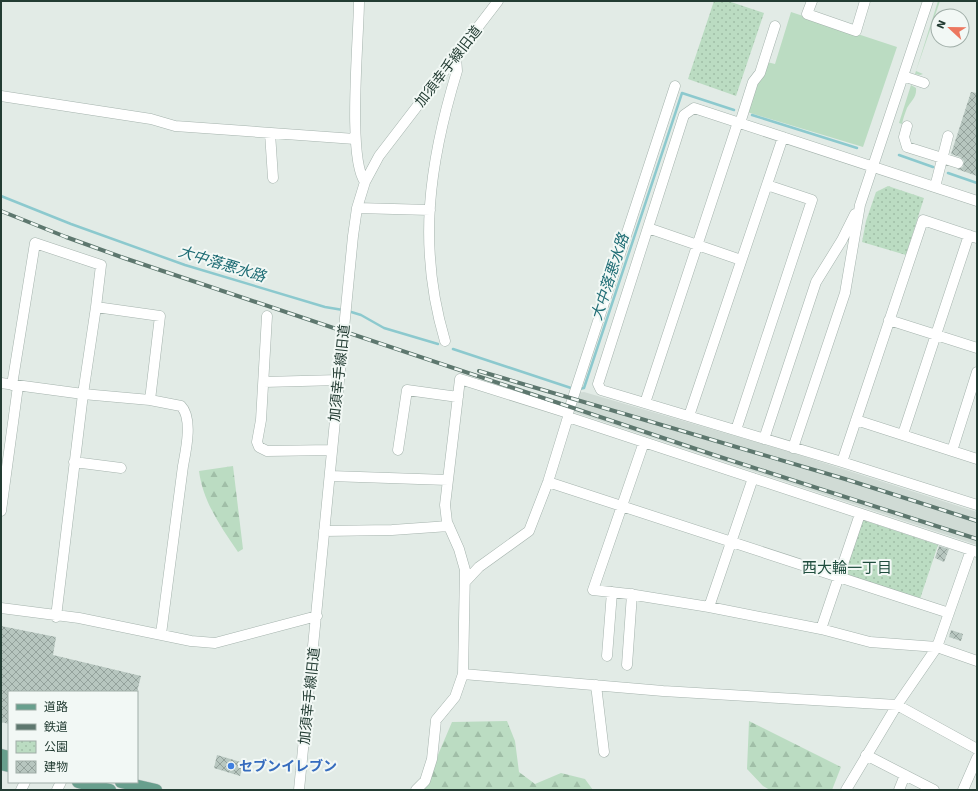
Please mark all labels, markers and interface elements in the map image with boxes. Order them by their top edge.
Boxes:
north arrow [930,8,970,48]
text: N [934,18,949,31]
street label: 加須幸手線旧道 [412,22,484,110]
water label: 大中落悪水路 [588,230,633,323]
water label: 大中落悪水路 [176,242,270,286]
street label: 加須幸手線旧道 [326,323,352,423]
district label: 西大輪一丁目 [802,559,892,577]
street label: 加須幸手線旧道 [296,646,322,746]
legend [8,691,138,783]
text: 道路 [44,700,68,714]
text: 鉄道 [44,720,68,734]
text: 公園 [44,740,68,754]
place label: セブンイレブン [239,758,337,774]
text: 建物 [44,760,68,774]
marker: セブンイレブン [226,761,236,771]

